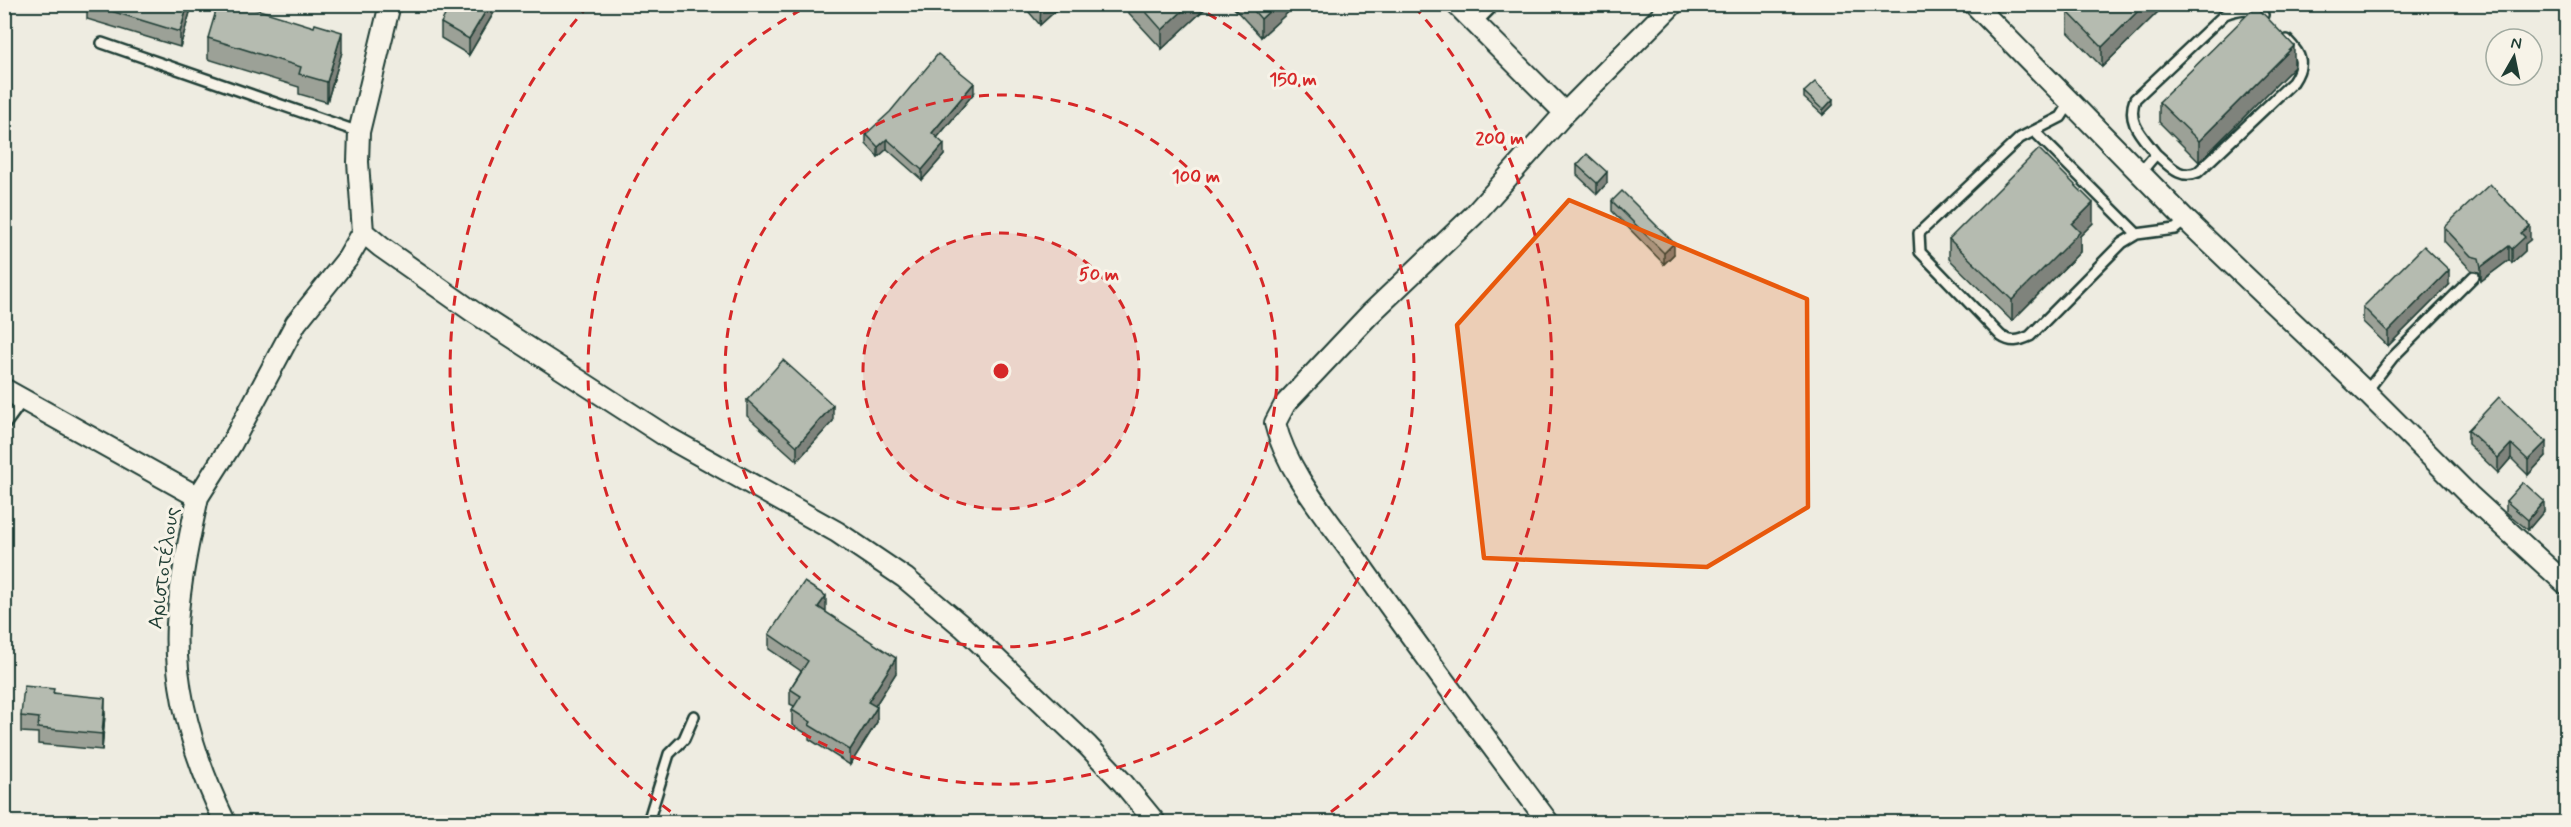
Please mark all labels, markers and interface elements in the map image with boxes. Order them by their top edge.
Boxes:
north arrow [2484,27,2544,87]
text: N [2509,32,2523,55]
text: 150 m [1269,68,1317,92]
text: 200 m [1475,127,1525,151]
text: 100 m [1172,165,1220,189]
text: 50 m [1079,263,1119,287]
centre of rings [991,361,1011,381]
street label: Αριστοτέλους [141,505,186,631]

